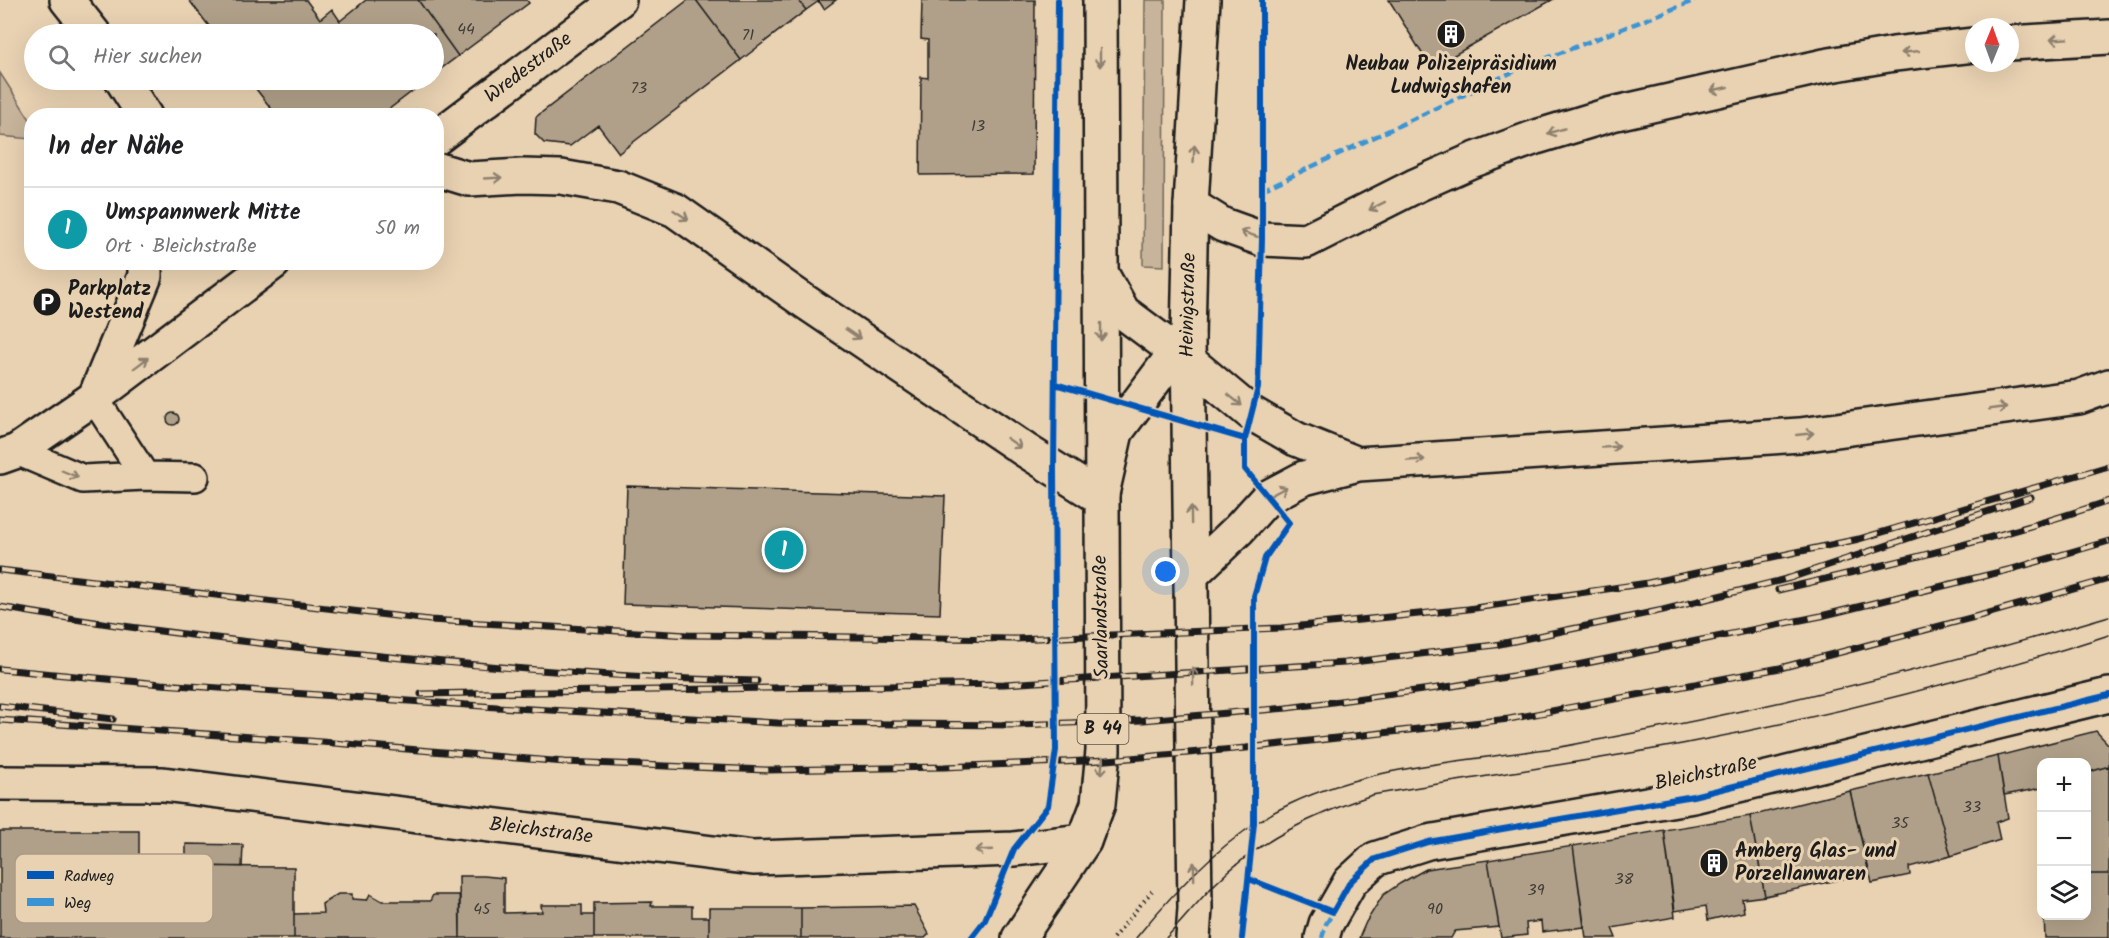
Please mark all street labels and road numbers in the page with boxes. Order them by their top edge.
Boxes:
street label: Wredestraße [478,24,579,112]
street label: Heinigstraße [1172,252,1206,358]
street label: Saarlandstraße [1085,555,1119,679]
road number: B 44 [1078,714,1128,744]
street label: Bleichstraße [1652,748,1760,800]
street label: Bleichstraße [487,809,595,854]

